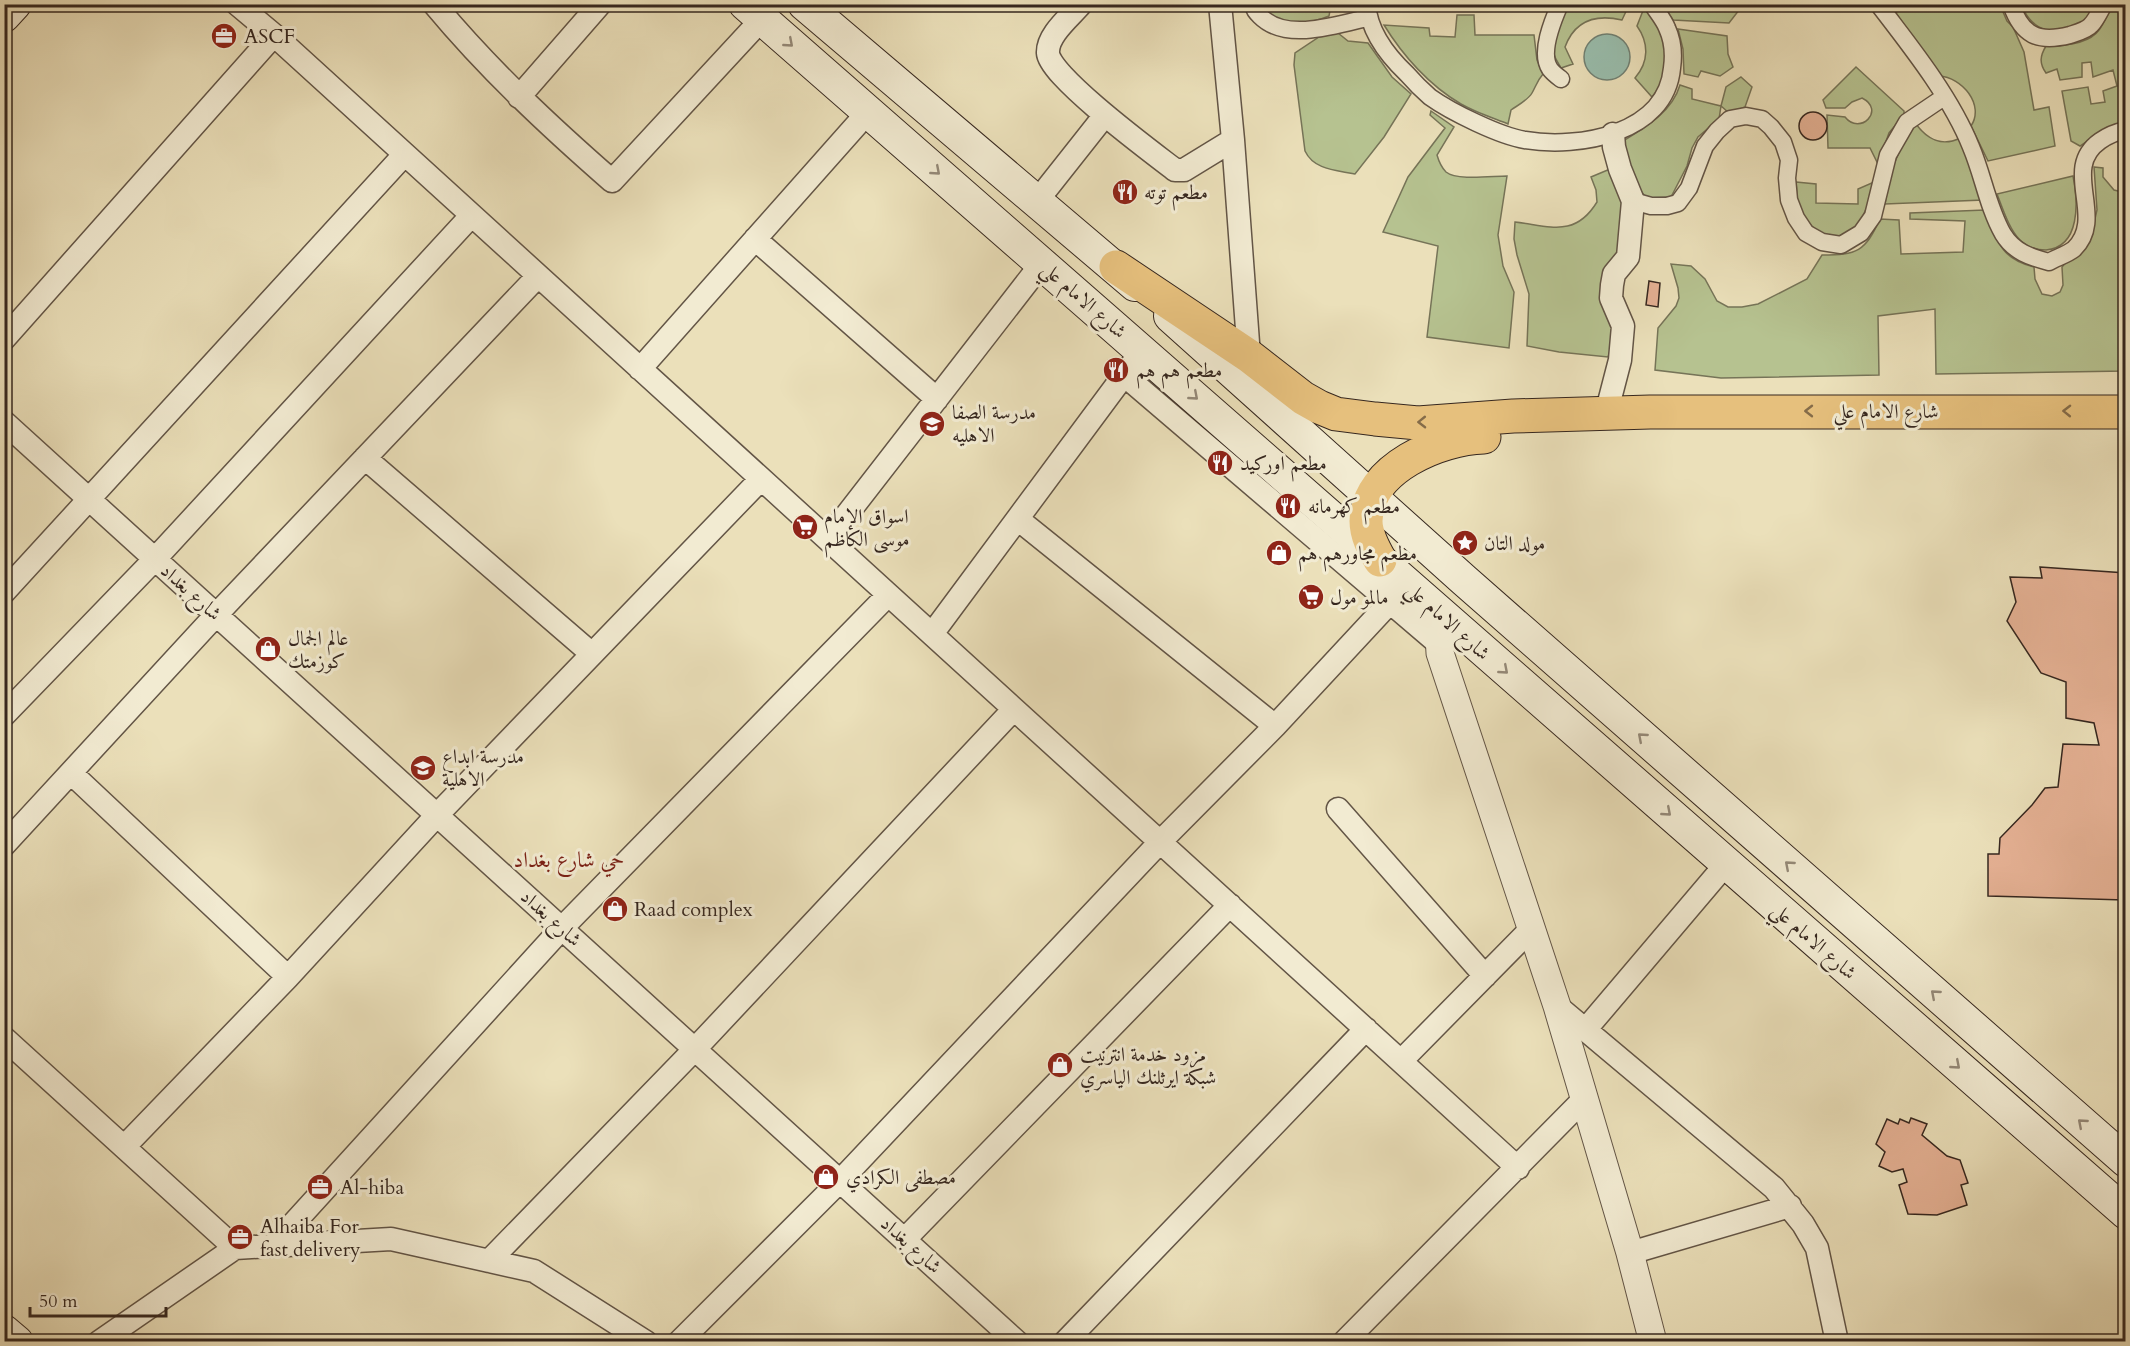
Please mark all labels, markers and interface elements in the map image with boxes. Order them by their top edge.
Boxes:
office icon: ASCF [209,21,239,51]
place label: ASCF [244,23,295,50]
one-way arrow [782,36,793,47]
one-way arrow [929,164,940,175]
restaurant icon: مطعم توته [1110,177,1140,207]
place label: مطعم توته [1144,179,1208,211]
street label: شارع الامام علي [1032,255,1133,349]
restaurant icon: مطعم هم هم [1101,355,1131,385]
place label: مطعم هم هم [1136,357,1222,389]
one-way arrow [1187,389,1198,400]
street label: شارع الامام علي [1833,398,1939,431]
place label: مدرسة الصفا الاهليه [952,399,1036,449]
one-way arrow [1805,405,1814,417]
one-way arrow [2063,405,2072,417]
school or university icon: مدرسة الصفا الاهليه [917,409,947,439]
one-way arrow [1418,416,1427,429]
restaurant icon: مطعم اوركيد [1205,448,1235,478]
place label: مطعم اوركيد [1240,450,1327,482]
restaurant icon: مطعم كهرمانه [1273,491,1303,521]
place label: مطعم كهرمانه [1308,493,1400,525]
place label: اسواق الإمام موسى الكاظم [824,503,909,558]
supermarket icon: اسواق الإمام موسى الكاظم [790,512,820,542]
place icon: مولد التان [1450,528,1480,558]
place label: مولد التان [1484,530,1545,557]
shop icon: مطعم مجاورهم هم [1264,538,1294,568]
place label: مطعم مجاورهم هم [1298,540,1417,572]
street label: شارع بغداد [152,557,228,630]
street label: شارع الامام علي [1396,576,1496,671]
supermarket icon: مالمو مول [1296,582,1326,612]
place label: مالمو مول [1330,584,1388,611]
place label: عالم الجمال كوزمتك [288,625,349,675]
shop icon: عالم الجمال كوزمتك [253,634,283,664]
one-way arrow [1497,663,1508,674]
one-way arrow [1638,733,1649,744]
place label: مدرسة ابداع الاهلية [442,743,524,793]
school or university icon: مدرسة ابداع الاهلية [408,753,438,783]
one-way arrow [1660,805,1671,816]
district label: حي شارع بغداد [513,845,625,878]
one-way arrow [1784,862,1795,873]
street label: شارع بغداد [512,883,588,956]
shop icon: Raad complex [600,894,630,924]
place label: Raad complex [634,896,753,923]
street label: شارع الامام علي [1762,896,1863,990]
one-way arrow [1931,990,1942,1001]
place label: مزود خدمة انترنيت شبكة ايرثلنك الياسري [1080,1041,1216,1093]
shop icon: مزود خدمة انترنيت شبكة ايرثلنك الياسري [1045,1050,1075,1080]
one-way arrow [1949,1058,1960,1069]
one-way arrow [2078,1119,2088,1130]
shop icon: مصطفى الكرادي [811,1162,841,1192]
place label: مصطفى الكرادي [846,1164,956,1193]
office icon: Al-hiba [305,1172,335,1202]
place label: Al-hiba [340,1174,405,1201]
street label: شارع بغداد [872,1210,948,1283]
place label: Alhaiba For fast delivery [260,1213,361,1263]
office icon: Alhaiba For fast delivery [225,1222,255,1252]
scale bar [30,1280,166,1318]
text: 50 m [39,1289,78,1314]

